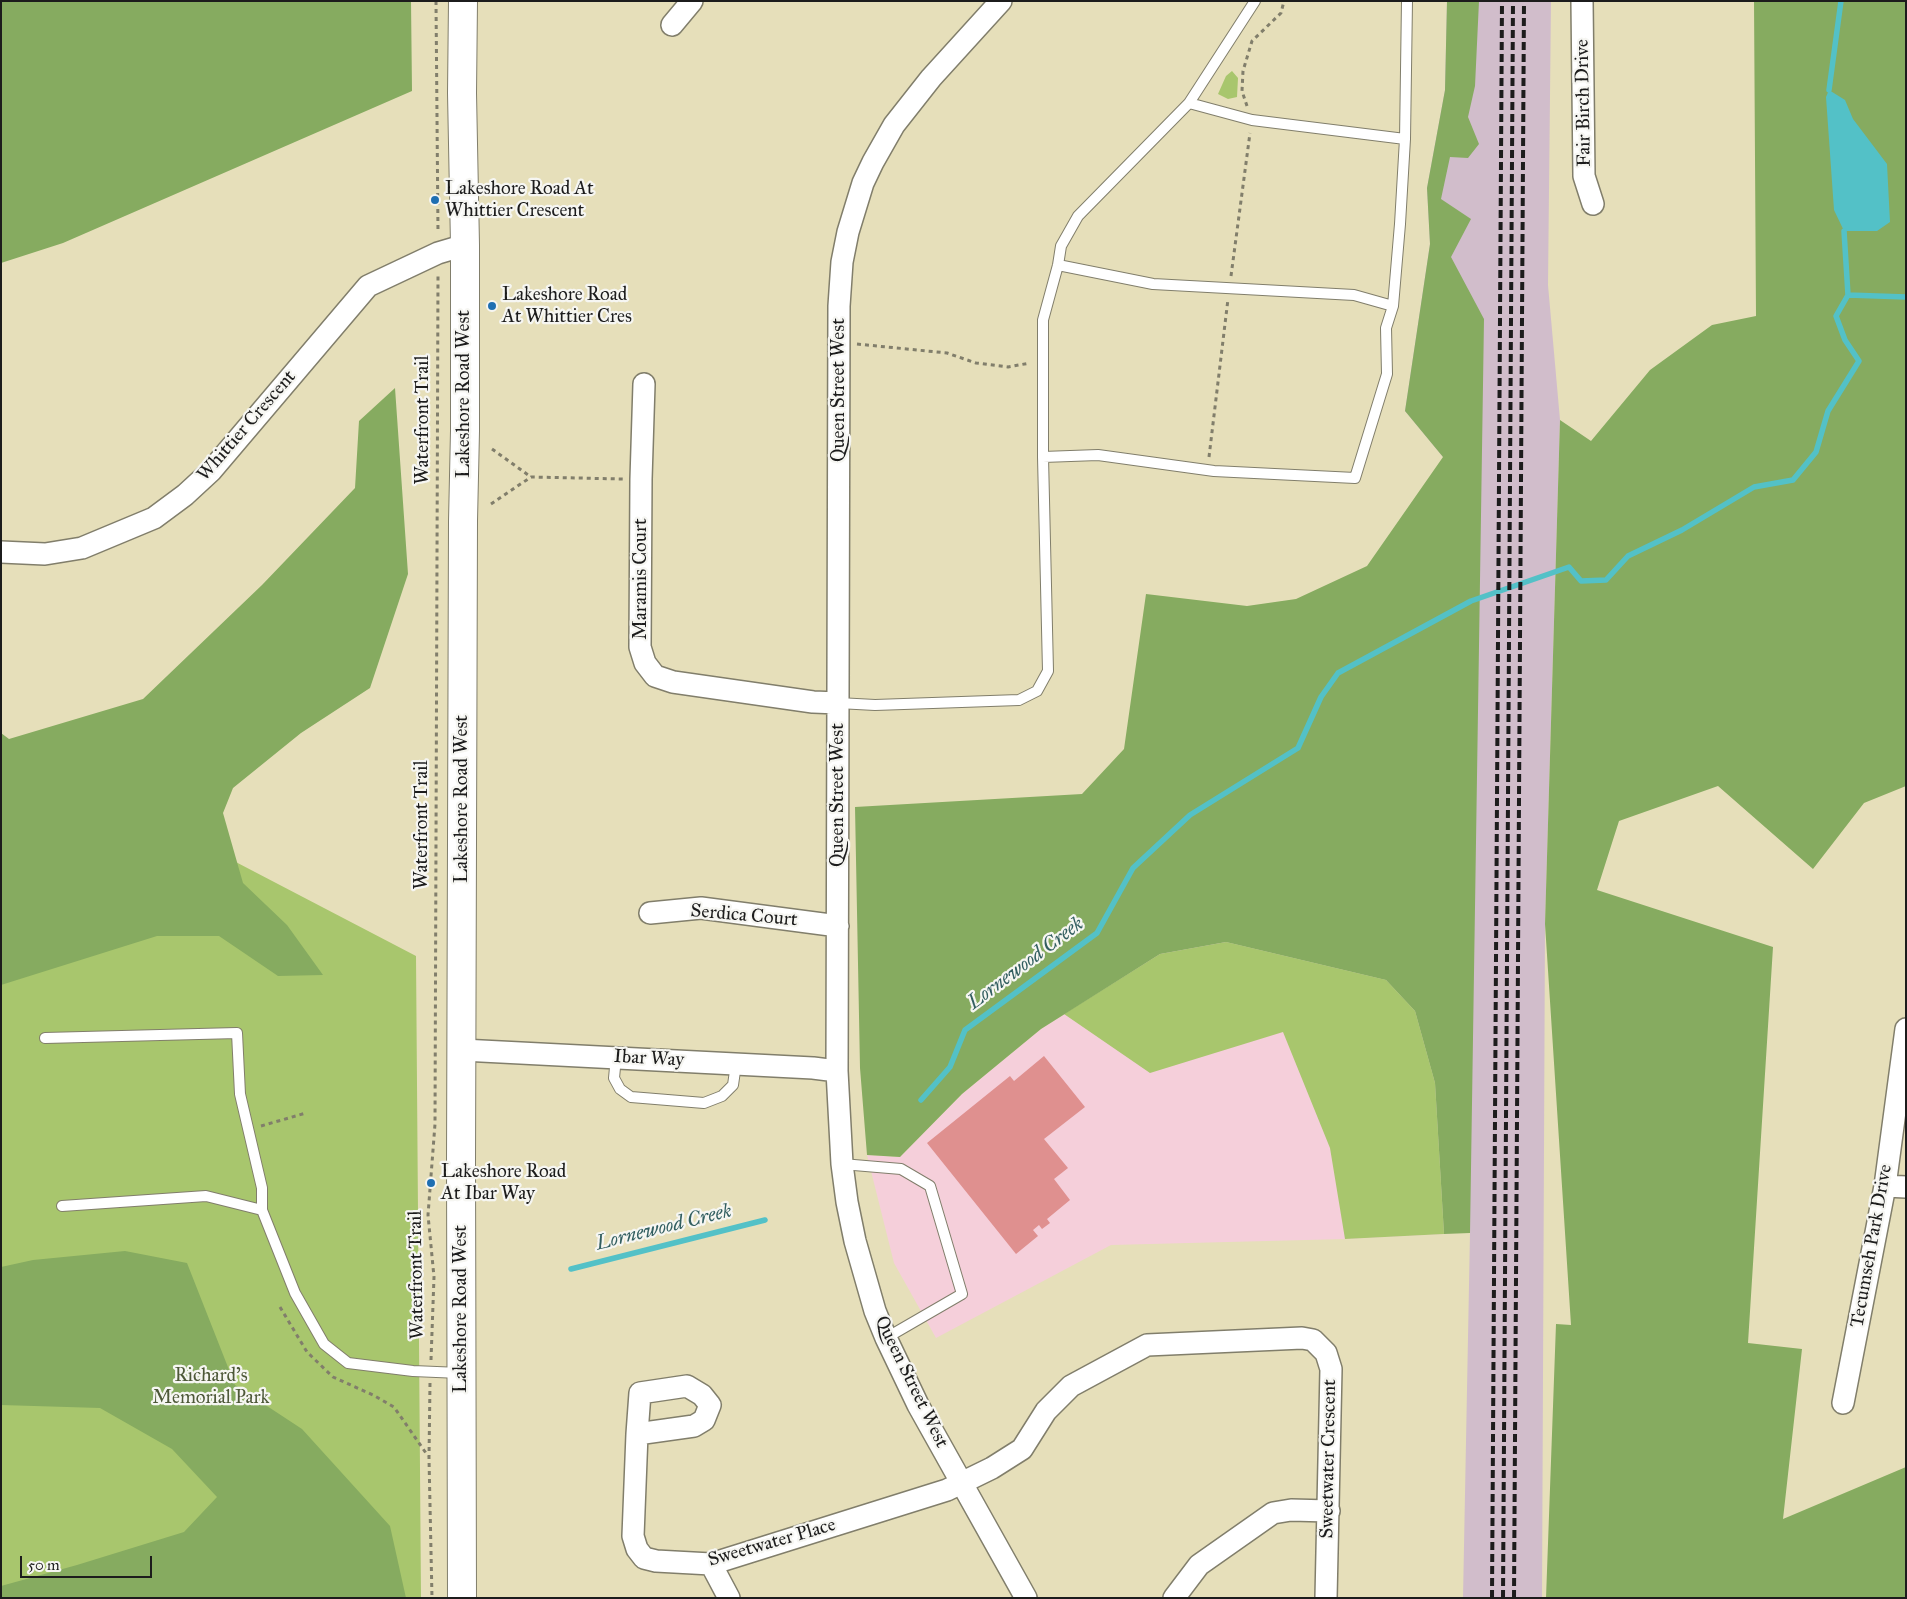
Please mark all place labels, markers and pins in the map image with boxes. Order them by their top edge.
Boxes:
place label: Lakeshore Road At Whittier Crescent [445,178,594,222]
marker: Lakeshore Road At Whittier Crescent [429,194,441,206]
place label: Lakeshore Road At Whittier Cres [502,284,632,328]
marker: Lakeshore Road At Whittier Cres [486,300,498,312]
place label: Lakeshore Road At Ibar Way [441,1161,566,1205]
marker: Lakeshore Road At Ibar Way [425,1177,437,1189]

